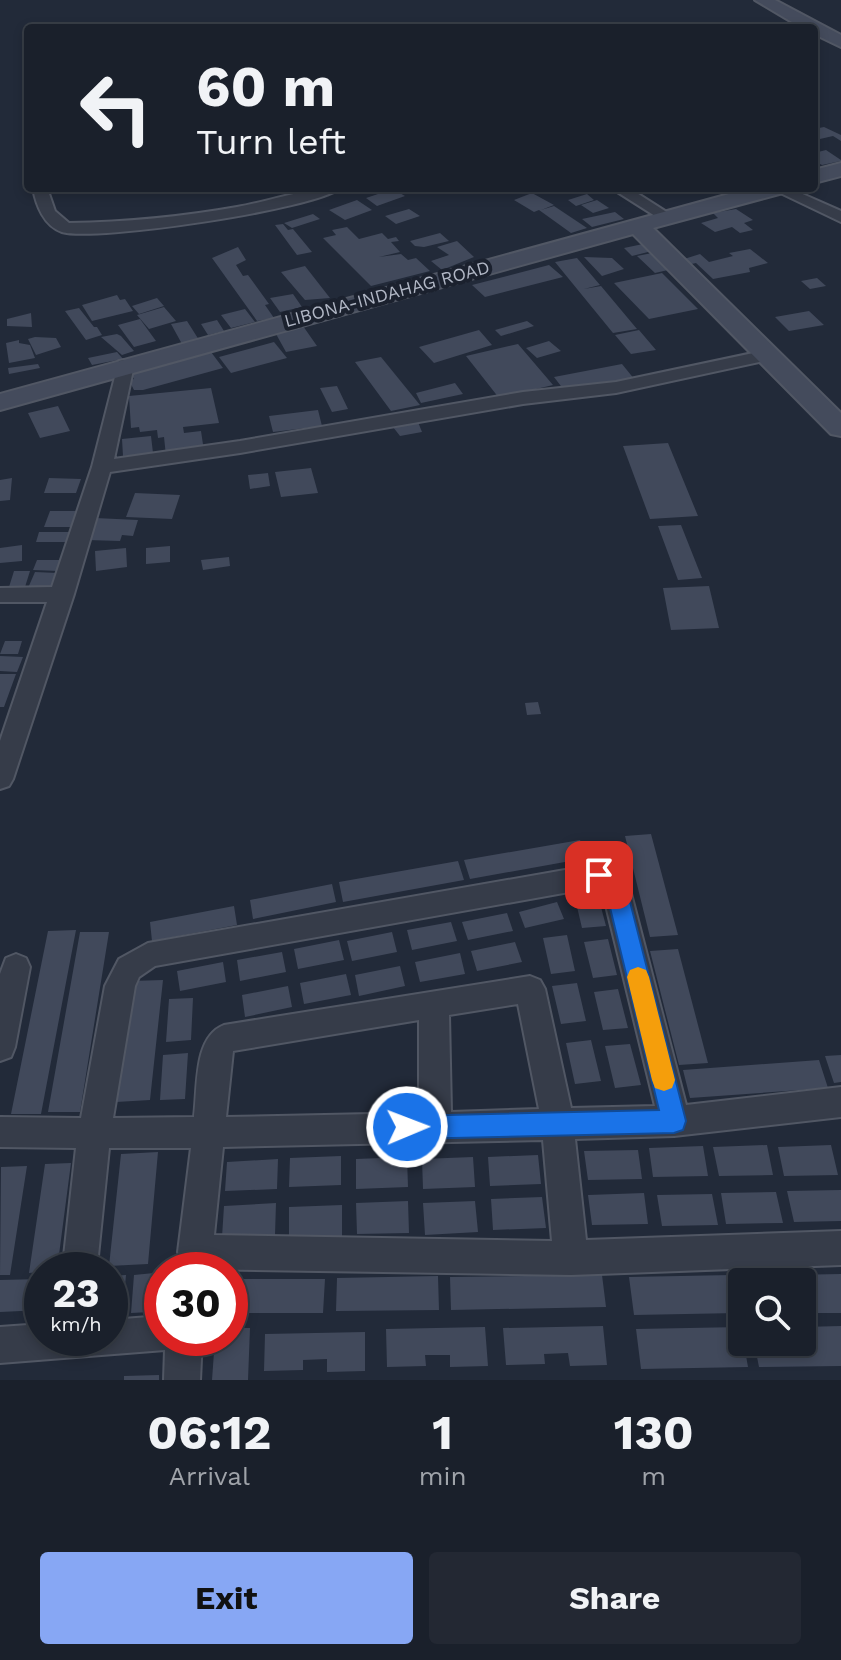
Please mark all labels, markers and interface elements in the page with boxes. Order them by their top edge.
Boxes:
text: 60 m [196,54,335,120]
icon: left [64,56,168,160]
text: Turn left [196,121,346,163]
street label: LIBONA-INDAHAG ROAD [282,256,492,331]
pin [565,841,633,909]
icon: arrive [577,853,621,897]
position arrow [365,1085,449,1169]
speed limit sign: 30 [144,1252,248,1356]
map controls [728,1268,816,1356]
button: search [728,1268,816,1356]
text: 23 [52,1270,100,1317]
text: km/h [50,1312,102,1336]
text: 06:12 [147,1404,271,1461]
text: 1 [432,1404,453,1461]
text: 130 [614,1404,694,1461]
text: Arrival [169,1461,250,1491]
text: min [419,1461,466,1491]
text: m [641,1461,666,1491]
button: Exit [40,1552,413,1644]
button: Share [429,1552,801,1644]

